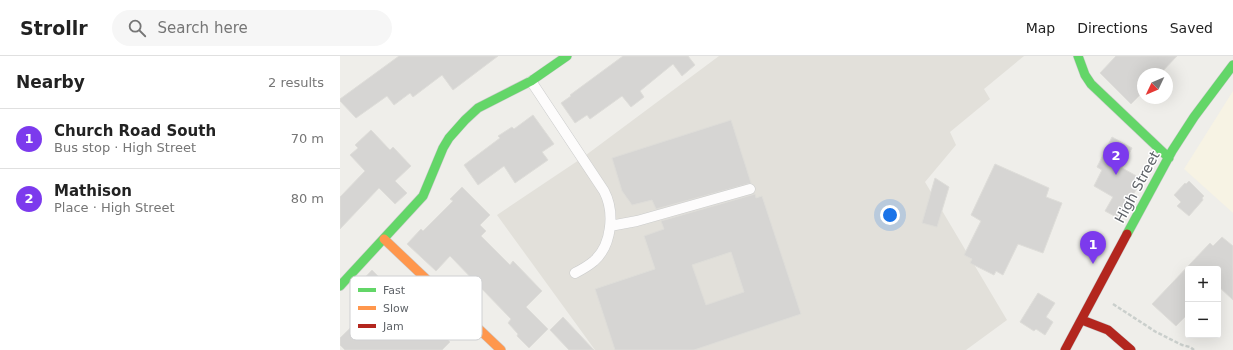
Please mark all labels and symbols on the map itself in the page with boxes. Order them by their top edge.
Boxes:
north arrow [1137,68,1173,104]
pin: 2 [1103,142,1129,175]
street label: High Street [1111,148,1163,226]
your location [880,205,900,225]
pin: 1 [1080,231,1106,264]
legend [350,276,482,340]
text: Fast [383,284,406,297]
text: Slow [383,302,409,315]
text: Jam [382,320,404,333]

